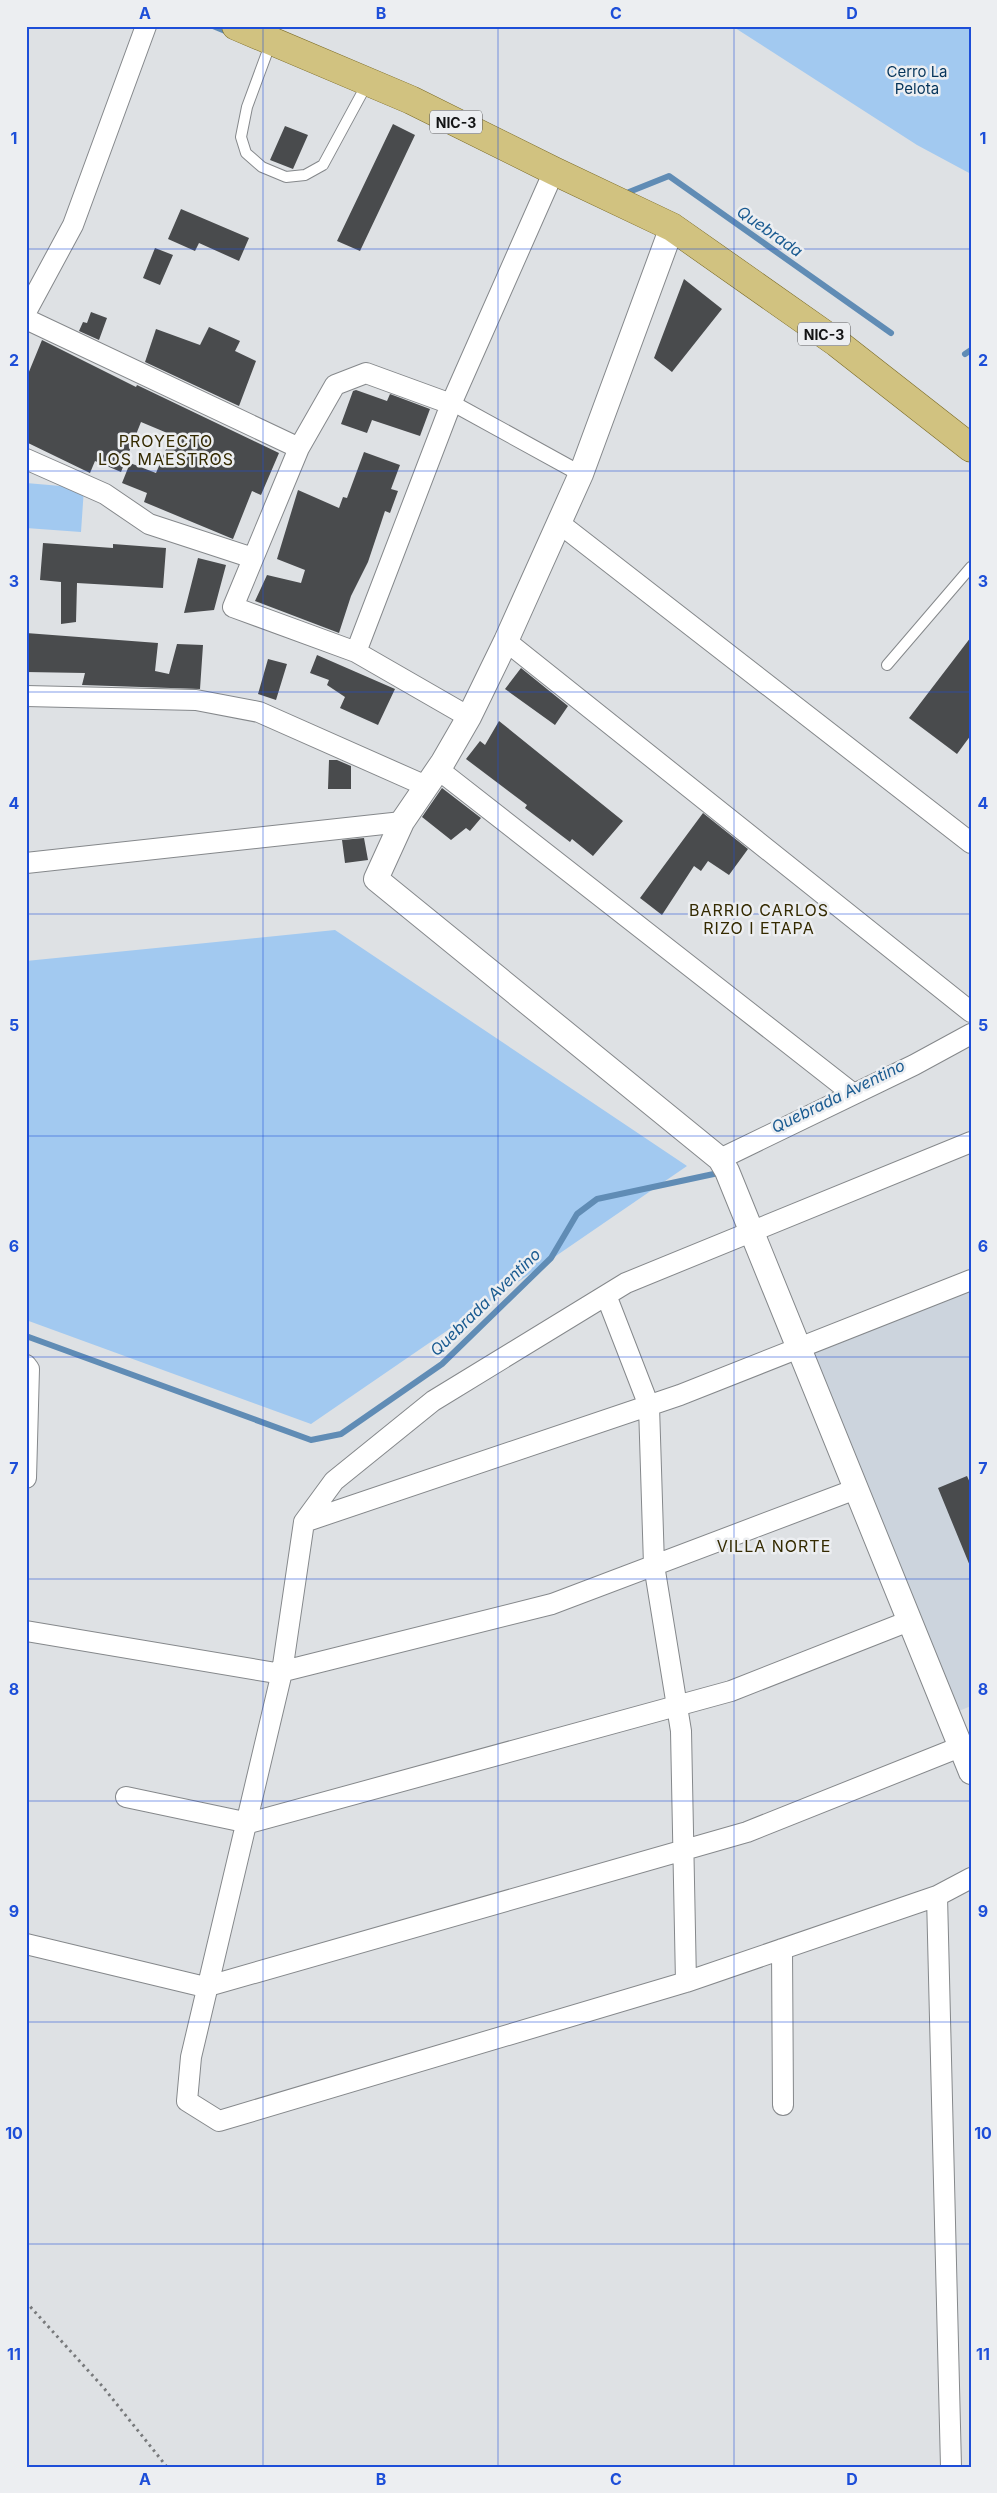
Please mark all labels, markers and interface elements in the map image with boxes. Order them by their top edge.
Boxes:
text: A [139,3,151,23]
text: B [376,3,386,23]
text: C [610,3,622,23]
text: D [846,3,858,23]
park label: Cerro La Pelota [886,62,948,98]
road number: NIC-3 [430,110,482,134]
text: 1 [11,128,17,148]
text: 1 [980,128,986,148]
water label: Quebrada [733,201,807,261]
road number: NIC-3 [798,322,850,346]
text: 2 [9,350,19,370]
text: 2 [978,350,988,370]
district label: PROYECTO LOS MAESTROS [98,431,234,469]
text: 3 [9,571,19,591]
text: 3 [978,571,988,591]
text: 4 [9,793,20,813]
text: 4 [978,793,989,813]
district label: BARRIO CARLOS RIZO I ETAPA [689,900,829,938]
text: 5 [9,1015,19,1035]
text: 5 [978,1015,988,1035]
water label: Quebrada Aventino [768,1055,908,1137]
text: 6 [9,1236,19,1256]
text: 6 [978,1236,988,1256]
water label: Quebrada Aventino [426,1244,544,1360]
text: 7 [9,1458,19,1478]
text: 7 [978,1458,988,1478]
district label: VILLA NORTE [717,1536,831,1556]
text: 8 [9,1679,19,1699]
text: 8 [978,1679,988,1699]
text: 9 [9,1901,19,1921]
text: 9 [978,1901,988,1921]
text: 10 [5,2123,23,2143]
text: 10 [974,2123,992,2143]
text: 11 [7,2344,21,2364]
text: 11 [976,2344,990,2364]
text: A [139,2469,151,2489]
text: B [376,2469,386,2489]
text: C [610,2469,622,2489]
text: D [846,2469,858,2489]

